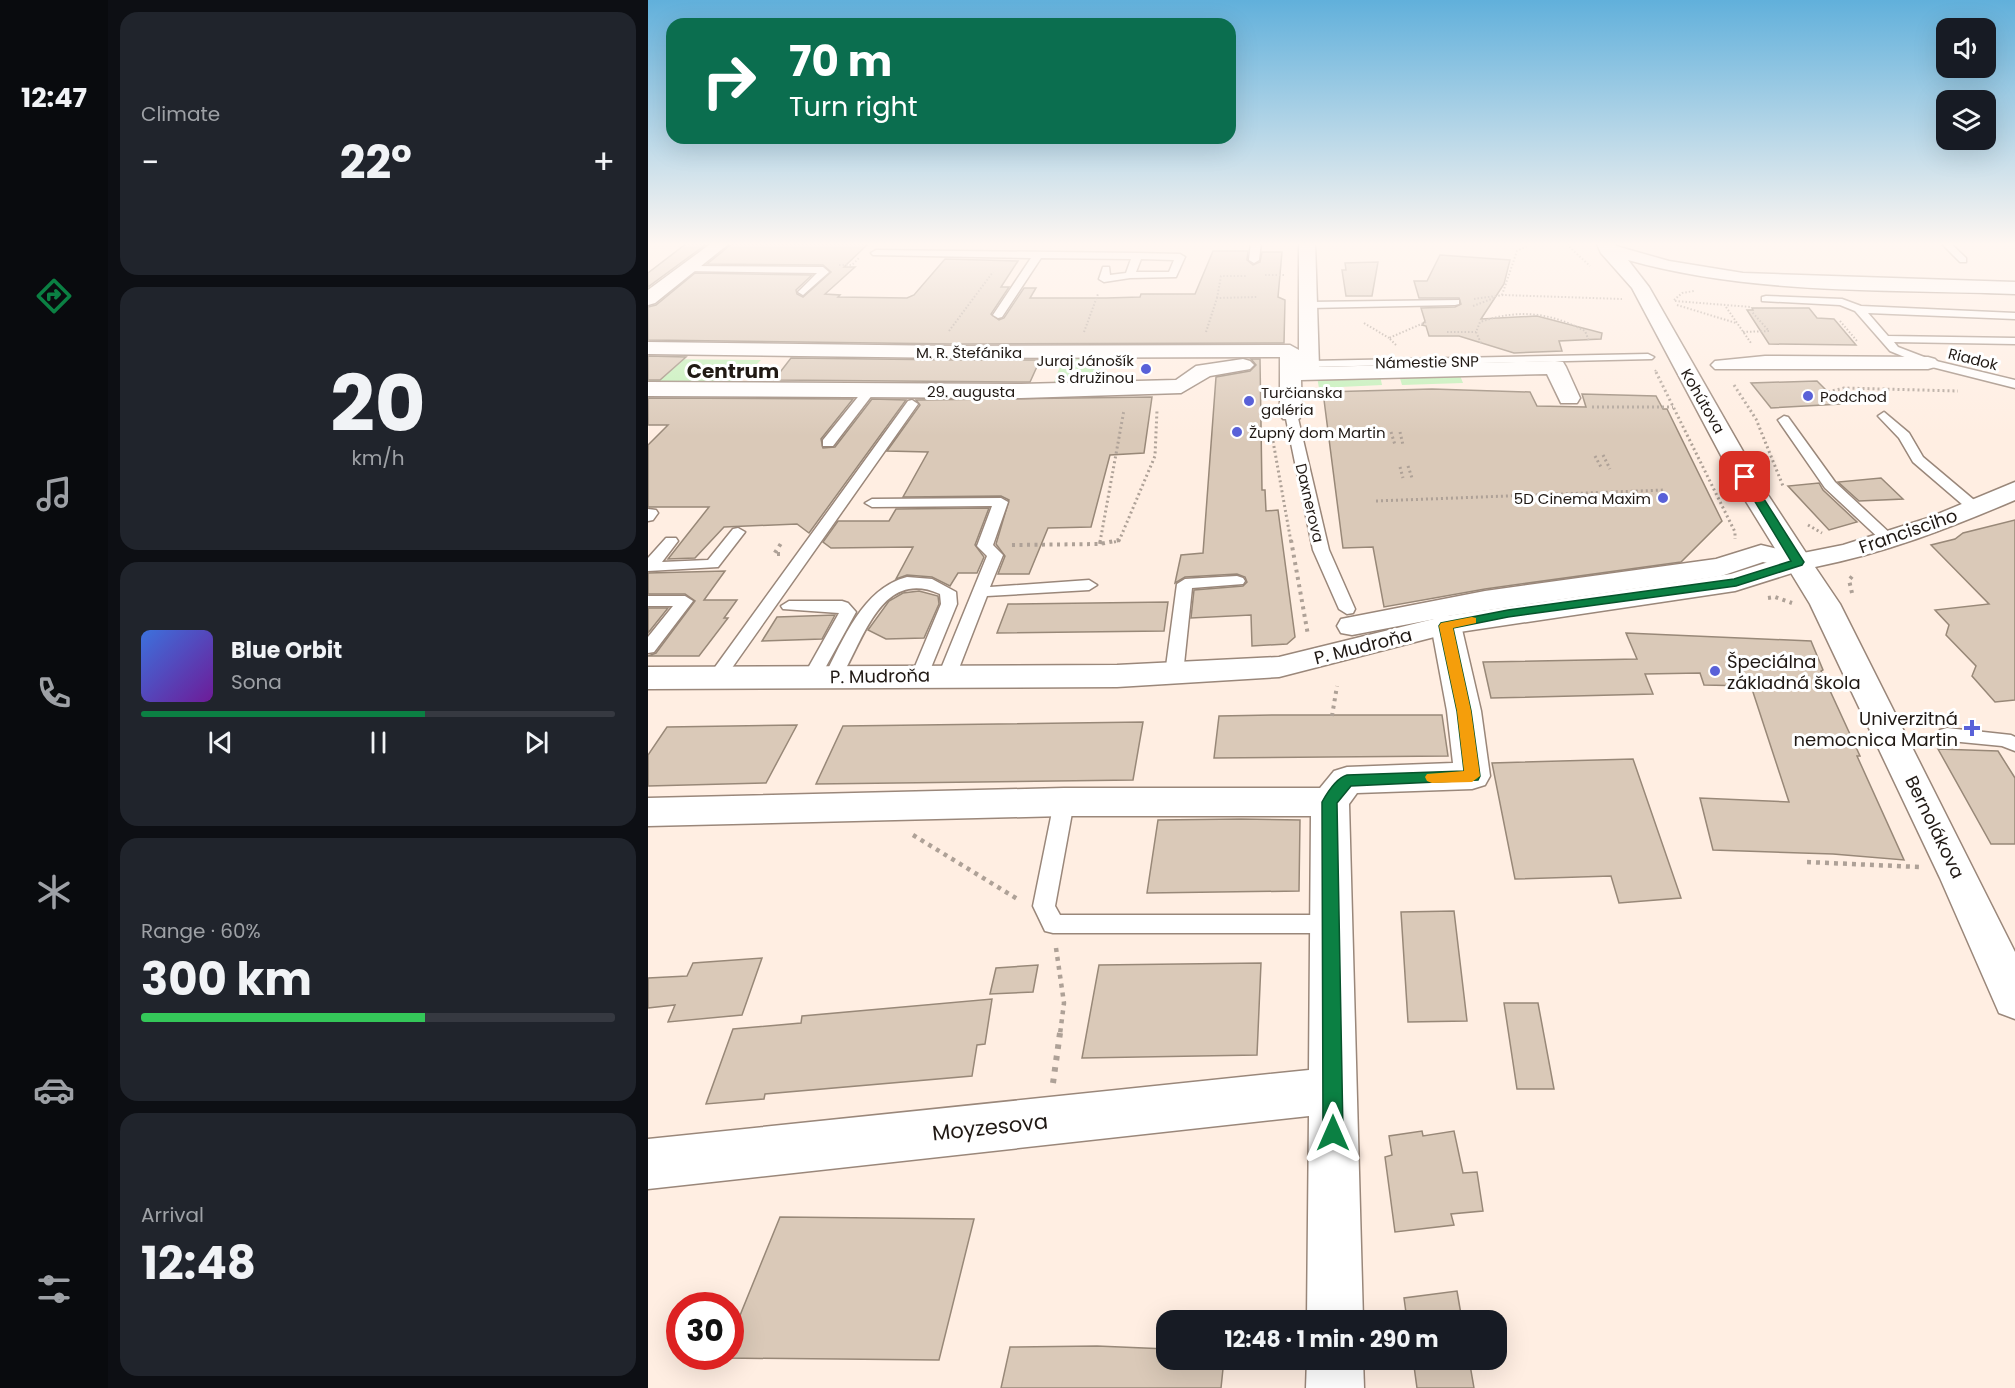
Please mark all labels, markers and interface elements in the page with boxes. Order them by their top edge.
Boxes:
map controls [1936,18,1996,150]
button: sound [1936,18,1996,78]
text: 70 m [789,32,892,91]
icon: right [690,42,768,120]
text: 12:47 [21,79,87,116]
text: Turn right [789,88,918,125]
button: layers [1936,90,1996,150]
text: Climate [141,100,220,128]
text: 22° [340,131,412,194]
text: − [141,139,159,186]
text: + [592,139,615,186]
icon: directions [33,275,75,317]
street label: M. R. Štefánika [916,342,1022,363]
street label: Riadok [1946,343,2000,375]
text: 20 [330,349,426,458]
place label: Juraj Jánošík s družinou [1036,350,1134,388]
street label: Námestie SNP [1375,351,1479,373]
district label: Centrum [687,357,779,385]
marker: Juraj Jánošík s družinou [1139,362,1153,376]
street label: Kohútova [1676,365,1730,437]
street label: 29. augusta [927,381,1015,402]
place label: Turčianska galéria [1261,382,1343,420]
place label: Podchod [1820,386,1887,407]
marker: Podchod [1801,389,1815,403]
marker: Turčianska galéria [1242,394,1256,408]
place label: Župný dom Martin [1249,422,1386,443]
marker: Župný dom Martin [1230,425,1244,439]
text: km/h [351,444,405,472]
pin [1719,451,1770,502]
icon: arrive [1728,460,1761,493]
street label: Daxnerova [1291,461,1329,545]
icon: music [33,473,75,515]
place label: 5D Cinema Maxim [1514,488,1651,509]
marker: 5D Cinema Maxim [1656,491,1670,505]
street label: Francisciho [1855,502,1961,560]
street label: P. Mudroňa [1311,622,1415,670]
text: Blue Orbit [231,635,342,666]
place label: Špeciálna základná škola [1727,649,1861,695]
street label: P. Mudroňa [830,663,930,689]
marker: Špeciálna základná škola [1708,664,1722,678]
text: Sona [231,668,282,696]
icon: phone [33,672,75,714]
place label: Univerzitná nemocnica Martin [1794,706,1958,752]
marker: Univerzitná nemocnica Martin [1963,719,1981,737]
icon: previous [204,726,237,759]
icon: pause [362,726,395,759]
icon: next [520,726,553,759]
street label: Bernolákova [1899,771,1971,883]
icon: climate [33,871,75,913]
text: Range · 60% [141,917,261,945]
text: 300 km [141,948,312,1011]
icon: car [33,1069,75,1111]
position arrow [1301,1101,1365,1165]
street label: Moyzesova [931,1107,1049,1147]
text: Arrival [141,1201,204,1229]
text: 12:48 [141,1232,256,1295]
icon: filters [33,1268,75,1310]
speed limit sign: 30 [666,1292,744,1370]
text: 12:48 · 1 min · 290 m [1225,1324,1439,1355]

